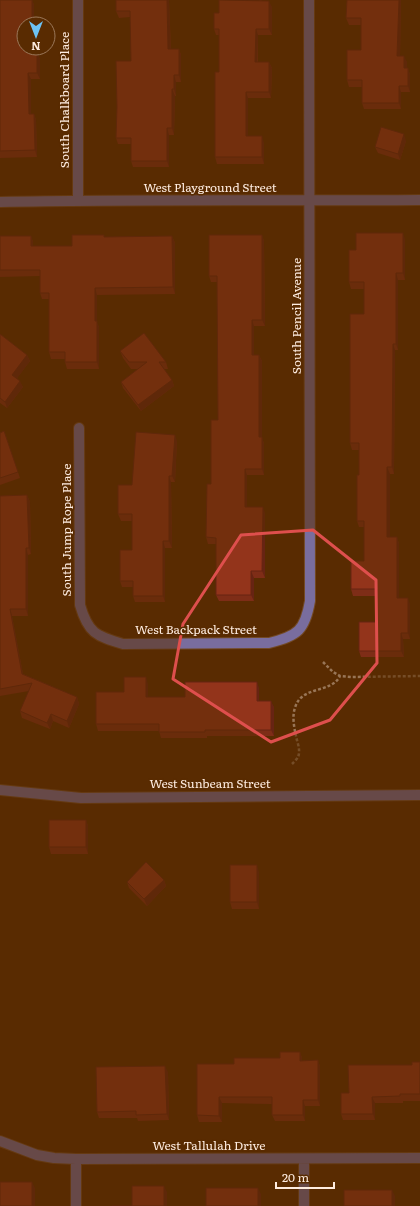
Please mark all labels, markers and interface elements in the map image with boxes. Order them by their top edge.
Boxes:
north arrow [16,16,56,56]
street label: South Chalkboard Place [55,32,73,168]
text: N [31,39,41,55]
street label: West Playground Street [143,178,277,196]
street label: South Pencil Avenue [287,258,305,374]
street label: South Jump Rope Place [57,464,75,596]
street label: West Backpack Street [135,620,257,638]
street label: West Sunbeam Street [149,774,271,792]
street label: West Tallulah Drive [153,1136,265,1154]
scale bar [276,1164,334,1190]
text: 20 m [282,1168,309,1186]

